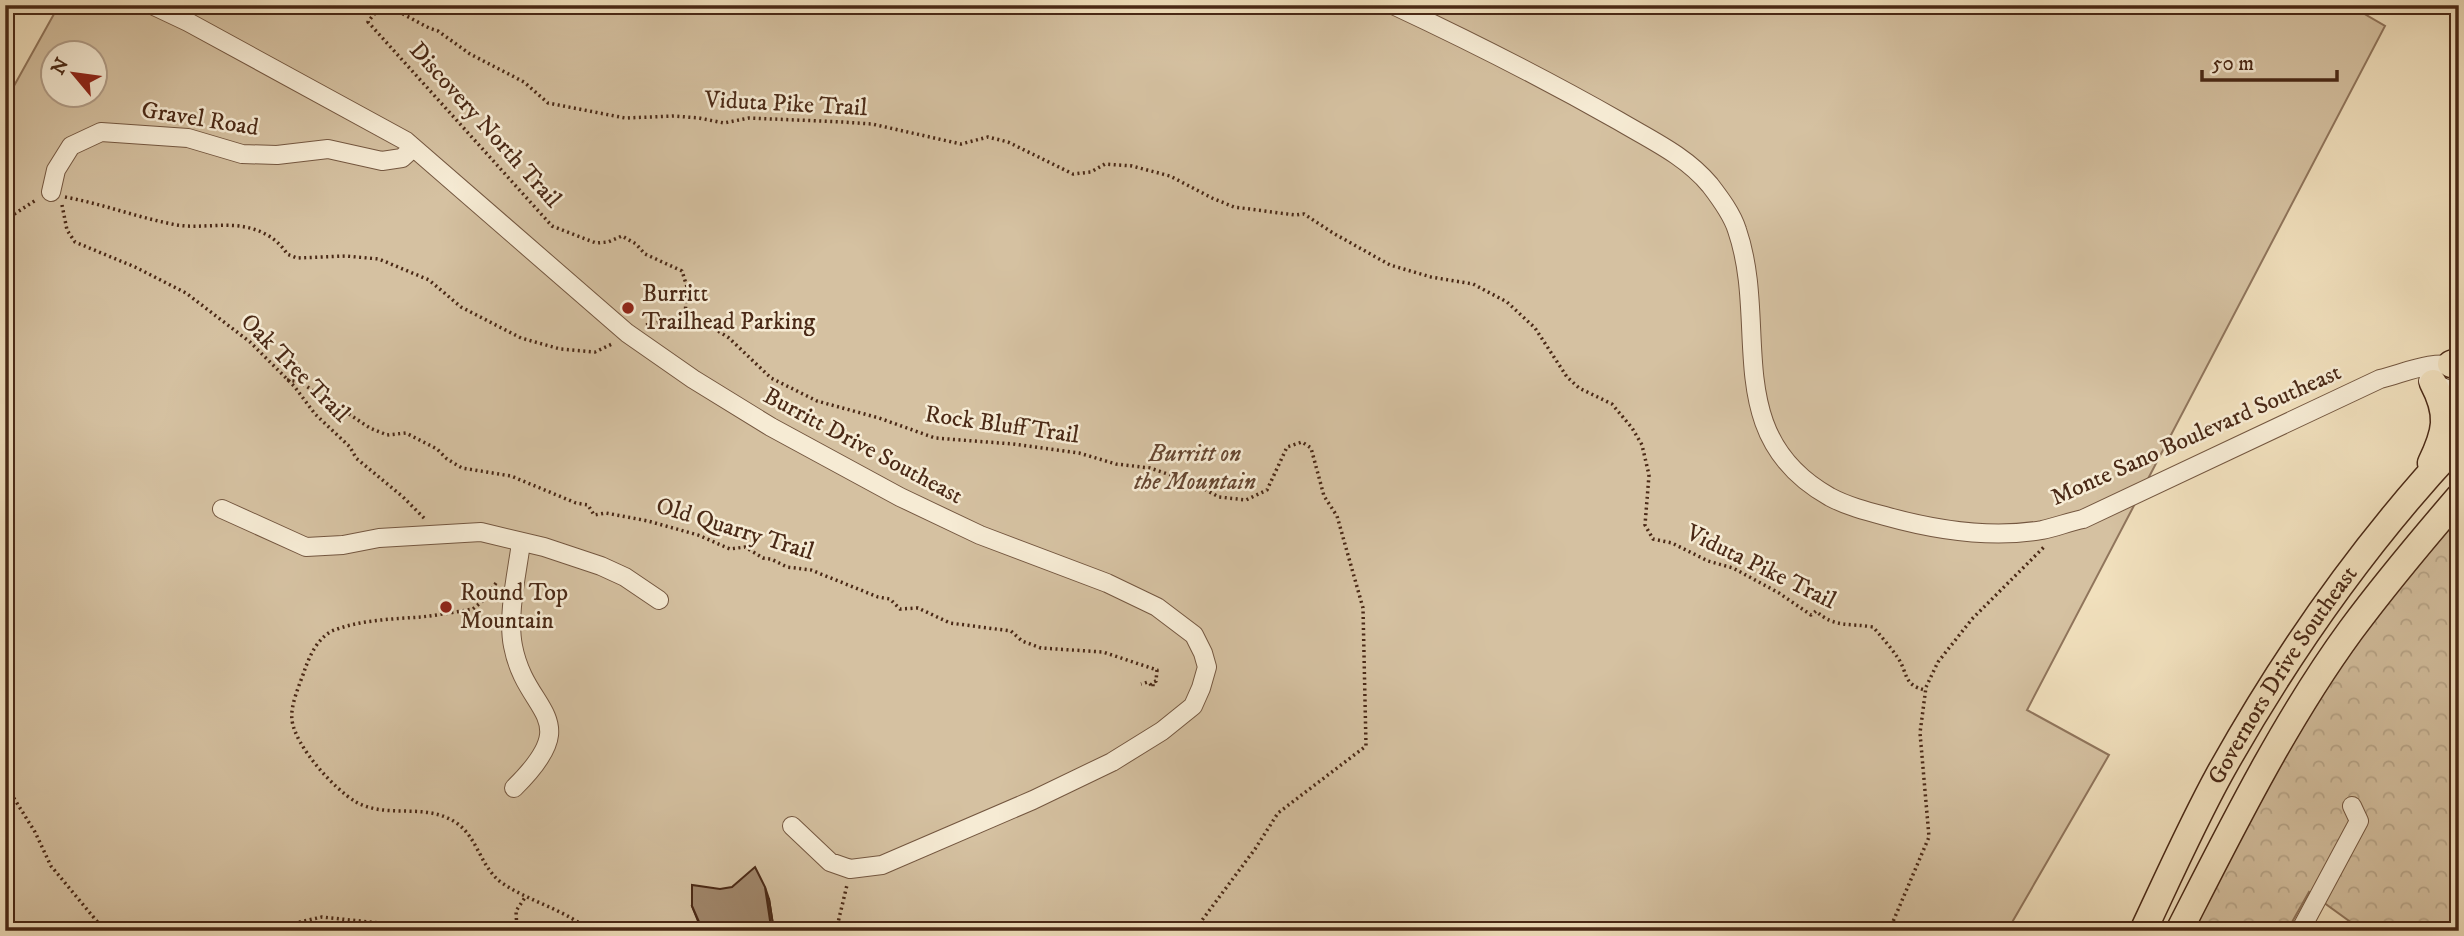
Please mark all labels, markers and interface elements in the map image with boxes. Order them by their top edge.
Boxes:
street label: Discovery North Trail [402,36,568,215]
north arrow [38,38,108,108]
scale bar [2202,38,2336,82]
text: 50 m [2212,51,2254,77]
text: N [47,54,74,79]
street label: Viduta Pike Trail [703,85,869,123]
street label: Gravel Road [139,95,261,143]
place label: Burritt Trailhead Parking [642,279,816,337]
marker: Burritt Trailhead Parking [620,300,636,316]
street label: Oak Tree Trail [234,307,356,429]
street label: Monte Sano Boulevard Southeast [2046,357,2346,513]
street label: Burritt Drive Southeast [758,381,968,511]
street label: Rock Bluff Trail [923,399,1082,451]
park label: Burritt on the Mountain [1134,439,1256,497]
street label: Old Quarry Trail [653,491,818,567]
street label: Viduta Pike Trail [1680,517,1841,617]
street label: Governors Drive Southeast [2202,560,2364,790]
place label: Round Top Mountain [460,578,568,636]
marker: Round Top Mountain [438,599,454,615]

